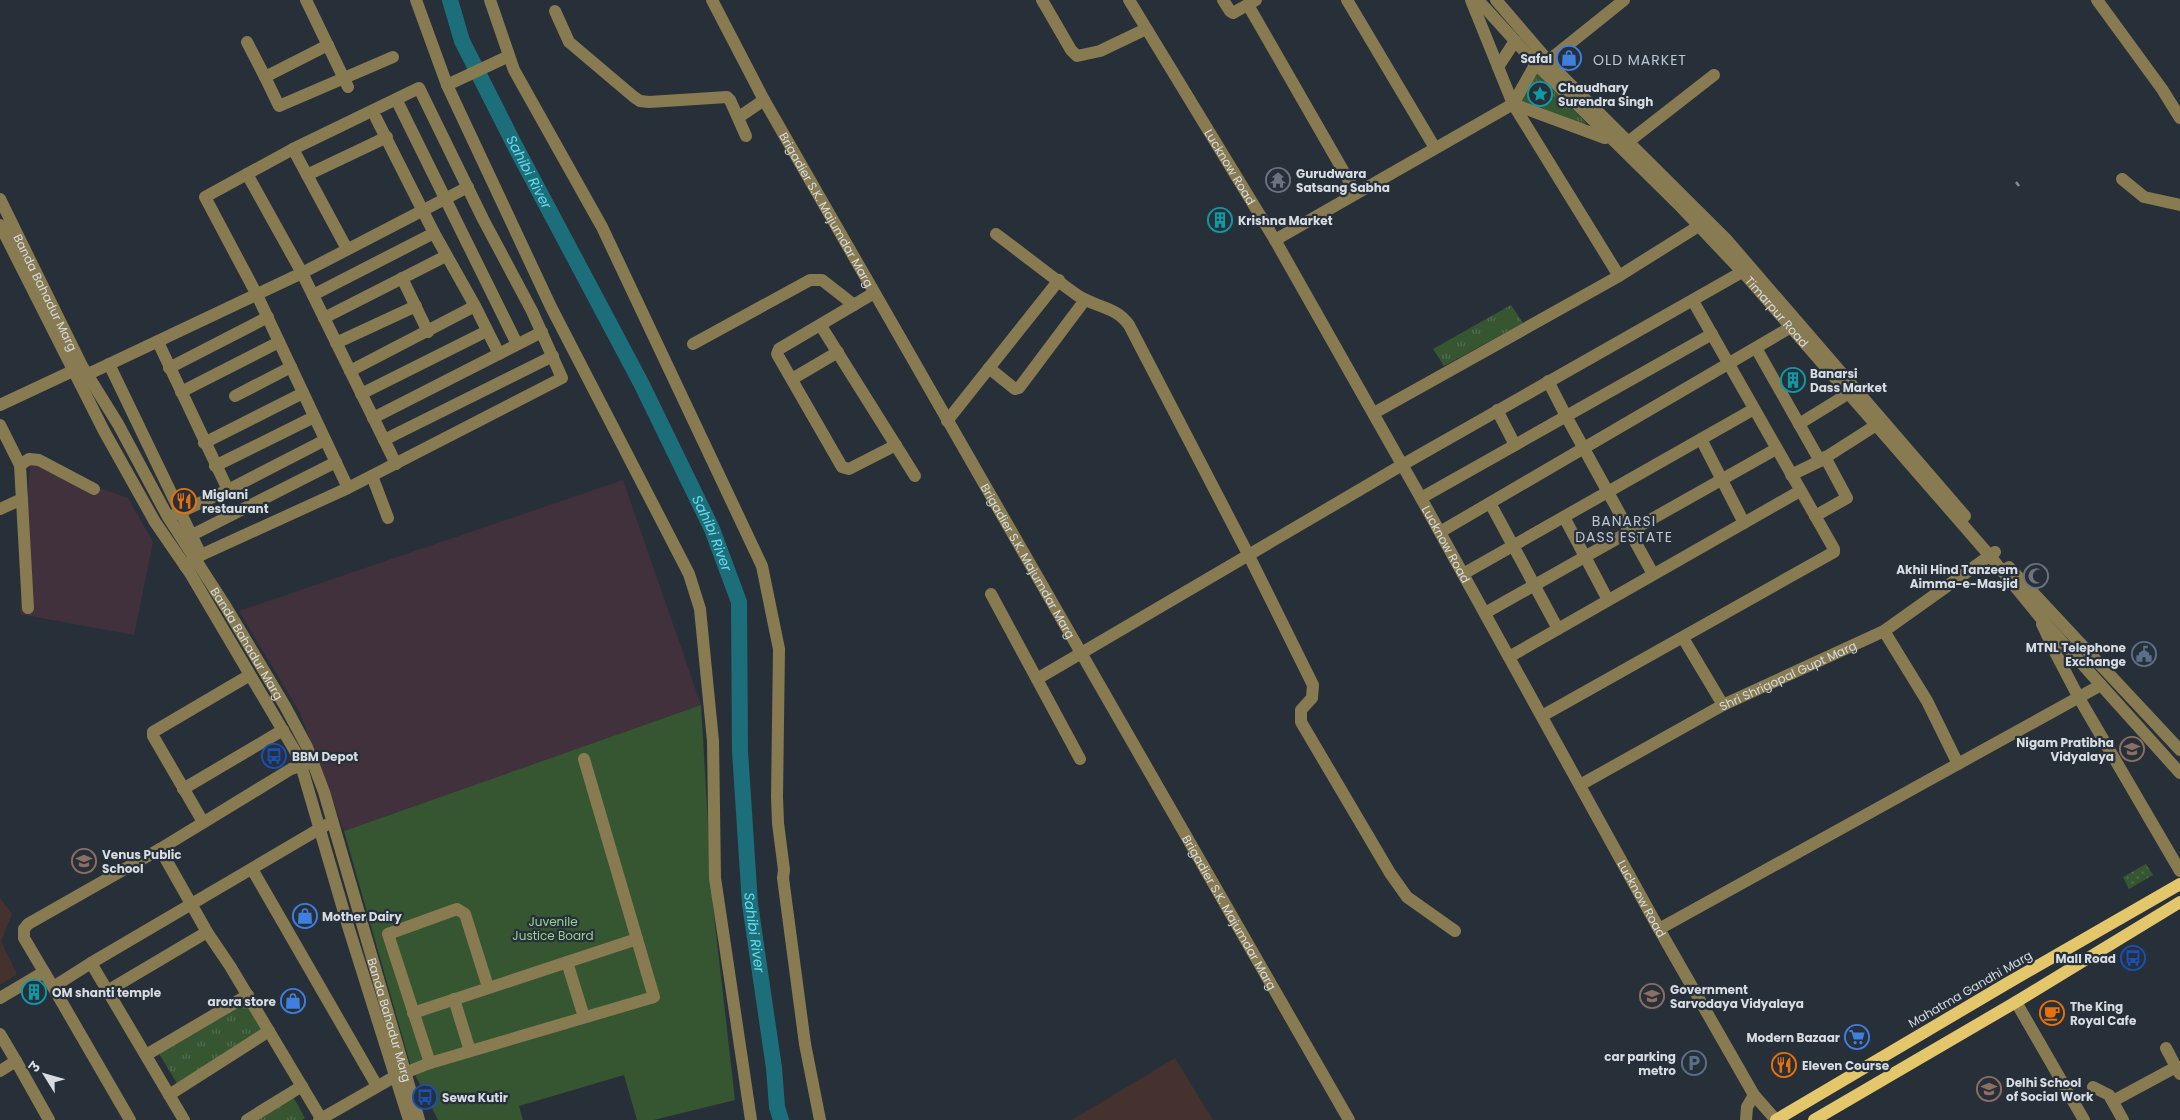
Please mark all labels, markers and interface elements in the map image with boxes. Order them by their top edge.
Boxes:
shop icon: Safal [1556,45,1582,71]
place label: Safal [1520,50,1552,67]
district label: OLD MARKET [1593,50,1687,70]
place label: Chaudhary Surendra Singh [1558,79,1653,110]
place icon: Chaudhary Surendra Singh [1527,81,1553,107]
street label: Lucknow Road [1201,125,1260,208]
street label: Brigadier S.K. Majumdar Marg [776,129,878,290]
water label: Sahibi River [501,132,557,213]
place label: Gurudwara Satsang Sabha [1296,165,1390,196]
temple icon: Gurudwara Satsang Sabha [1265,167,1291,193]
building icon: Krishna Market [1207,207,1233,233]
place label: Krishna Market [1238,212,1333,229]
street label: Banda Bahadur Marg [10,231,82,354]
street label: Timarpur Road [1742,272,1813,351]
place label: Banarsi Dass Market [1810,365,1887,396]
building icon: Banarsi Dass Market [1780,367,1806,393]
street label: Brigadier S.K. Majumdar Marg [977,480,1080,642]
place label: Miglani restaurant [202,486,269,517]
restaurant icon: Miglani restaurant [171,488,197,514]
water label: Sahibi River [687,492,737,575]
street label: Lucknow Road [1418,502,1475,586]
district label: BANARSI DASS ESTATE [1575,511,1673,547]
place label: Akhil Hind Tanzeem Aimma-e-Masjid [1896,561,2018,592]
mosque icon: Akhil Hind Tanzeem Aimma-e-Masjid [2023,563,2049,589]
street label: Banda Bahadur Marg [207,584,288,703]
street label: Shri Shrigopal Gupt Marg [1716,636,1859,714]
place label: MTNL Telephone Exchange [2026,639,2127,670]
public building icon: MTNL Telephone Exchange [2131,641,2157,667]
place label: Nigam Pratibha Vidyalaya [2016,734,2114,765]
school or university icon: Nigam Pratibha Vidyalaya [2119,736,2145,762]
bus stop icon: BBM Depot [261,743,287,769]
place label: BBM Depot [292,748,358,765]
street label: Brigadier S.K. Majumdar Marg [1179,831,1281,993]
place label: Venus Public School [102,846,182,877]
school or university icon: Venus Public School [71,848,97,874]
street label: Lucknow Road [1614,857,1671,940]
water label: Sahibi River [739,892,770,975]
shop icon: Mother Dairy [292,903,318,929]
place label: Mother Dairy [322,908,402,925]
park label: Juvenile Justice Board [512,913,594,944]
bus stop icon: Mall Road [2120,945,2146,971]
street label: Mahatma Gandhi Marg [1905,947,2035,1031]
place label: Mall Road [2055,950,2116,967]
street label: Banda Bahadur Marg [364,956,416,1084]
building icon: OM shanti temple [21,979,47,1005]
place label: Government Sarvodaya Vidyalaya [1670,981,1804,1012]
school or university icon: Government Sarvodaya Vidyalaya [1639,983,1665,1009]
place label: OM shanti temple [52,984,162,1001]
shop icon: arora store [280,988,306,1014]
place label: arora store [208,993,277,1010]
place label: The King Royal Cafe [2070,998,2137,1029]
cafe icon: The King Royal Cafe [2039,1000,2065,1026]
supermarket icon: Modern Bazaar [1844,1024,1870,1050]
place label: Modern Bazaar [1747,1029,1840,1046]
place label: car parking metro [1604,1048,1676,1079]
north arrow [20,1050,70,1100]
parking icon: car parking metro [1681,1050,1707,1076]
restaurant icon: Eleven Course [1771,1052,1797,1078]
text: उ [24,1057,46,1077]
place label: Eleven Course [1802,1057,1890,1074]
place label: Delhi School of Social Work [2006,1074,2094,1105]
school or university icon: Delhi School of Social Work [1976,1076,2002,1102]
bus stop icon: Sewa Kutir [412,1084,438,1110]
place label: Sewa Kutir [442,1089,508,1106]

